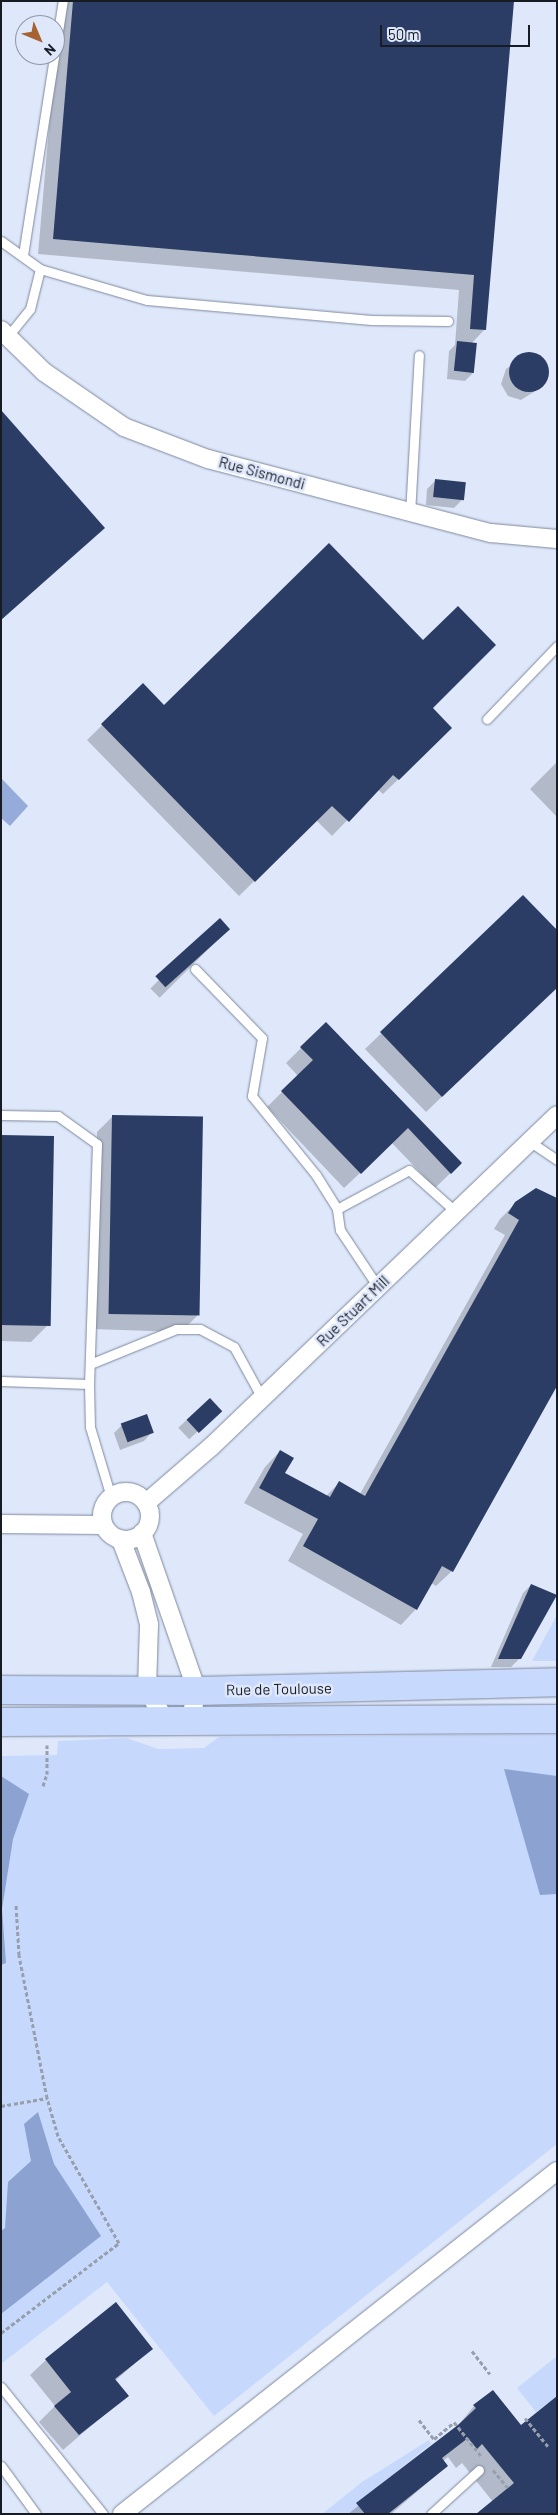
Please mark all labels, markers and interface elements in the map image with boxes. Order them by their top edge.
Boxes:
north arrow [15,15,65,65]
scale bar [383,15,533,47]
text: 50 m [388,25,420,43]
text: N [41,41,60,60]
street label: Rue Sismondi [217,453,307,493]
street label: Rue Stuart Mill [313,1272,393,1350]
street label: Rue de Toulouse [226,1679,332,1699]

